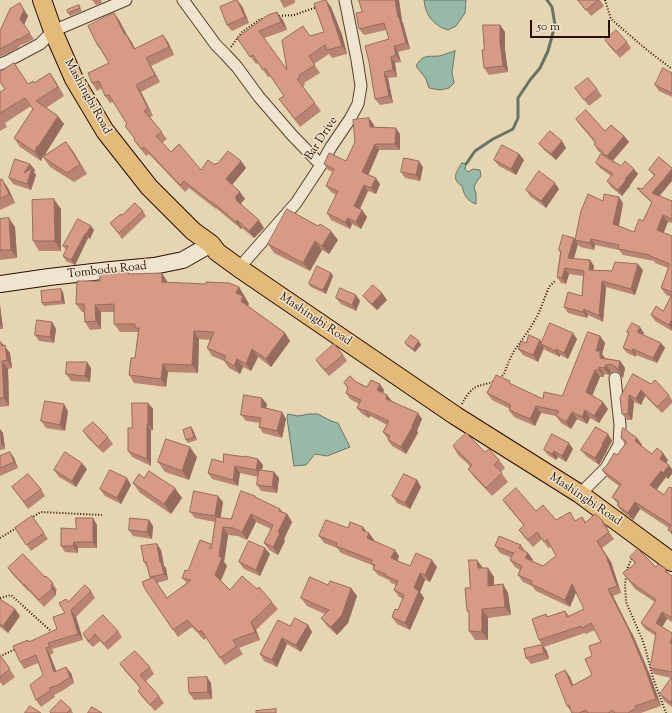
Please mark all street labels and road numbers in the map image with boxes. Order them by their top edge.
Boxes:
street label: Mashingbi Road [60,57,114,137]
street label: Bar Drive [303,115,341,163]
street label: Tombodu Road [66,260,148,282]
street label: Mashingbi Road [276,291,354,349]
street label: Mashingbi Road [546,471,624,529]

